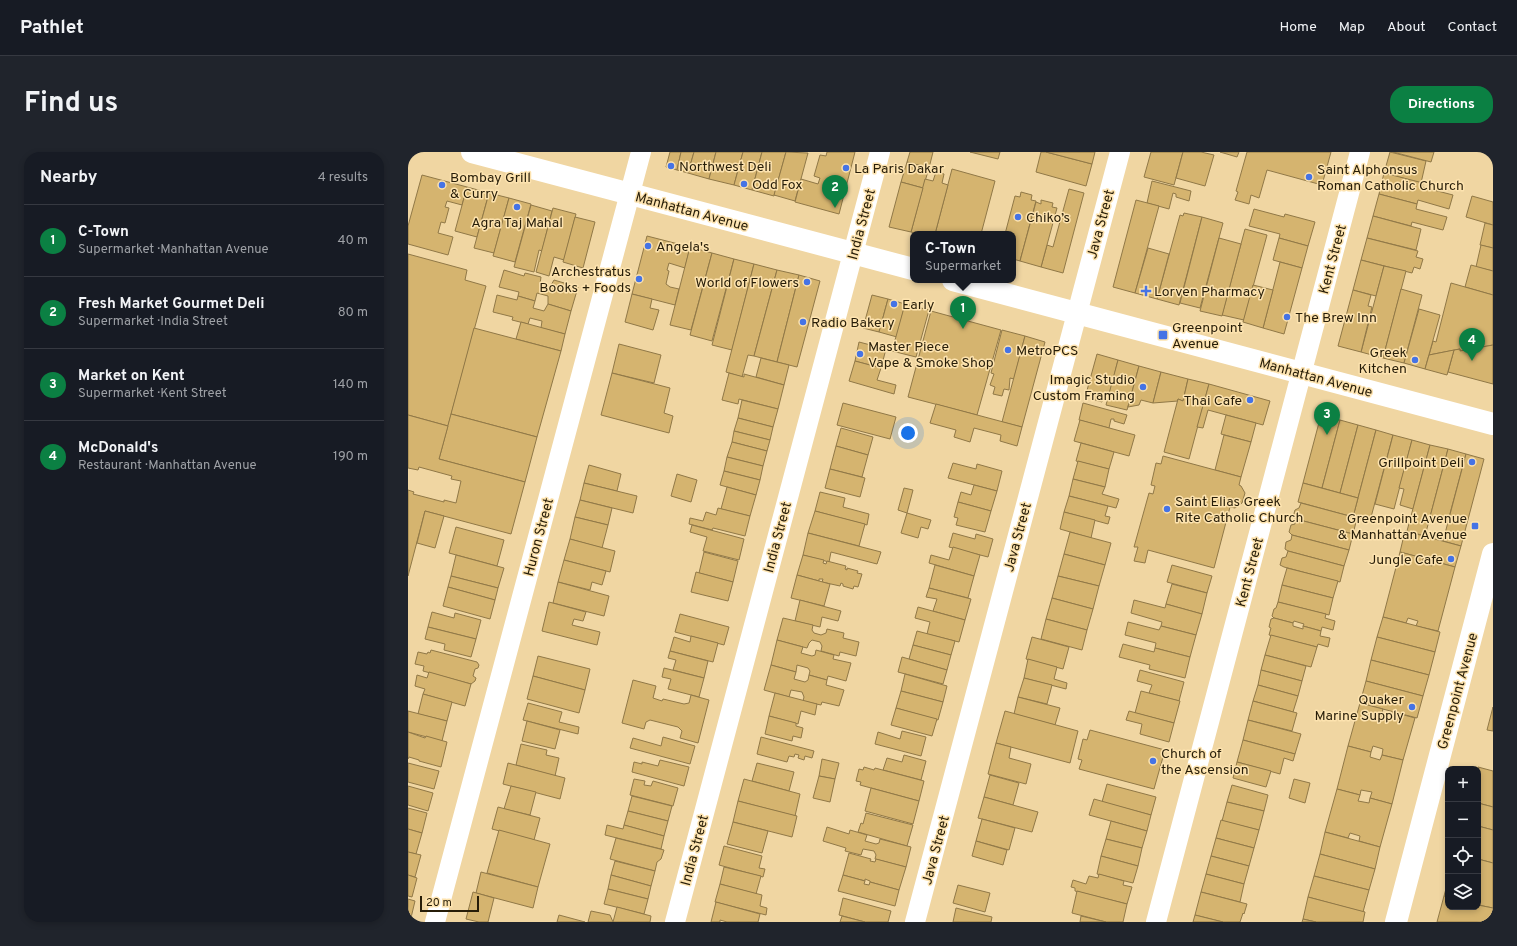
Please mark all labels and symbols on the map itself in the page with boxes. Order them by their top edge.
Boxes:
place label: Northwest Deli [679,159,772,176]
marker: Northwest Deli [666,161,676,171]
place label: La Paris Dakar [854,161,945,178]
place label: Saint Alphonsus Roman Catholic Church [1317,162,1464,195]
marker: La Paris Dakar [841,163,851,173]
place label: Bombay Grill & Curry [450,170,531,203]
marker: Saint Alphonsus Roman Catholic Church [1304,172,1314,182]
pin: 2 [822,175,848,208]
place label: Odd Fox [752,177,803,194]
marker: Odd Fox [739,179,749,189]
marker: Bombay Grill & Curry [437,180,447,190]
street label: India Street [845,187,880,262]
street label: Java Street [1084,188,1119,261]
street label: Manhattan Avenue [633,189,750,236]
marker: Agra Taj Mahal [512,202,522,212]
place label: Chiko’s [1026,210,1070,227]
marker: Chiko’s [1013,212,1023,222]
place label: Agra Taj Mahal [471,215,563,232]
street label: Kent Street [1316,223,1351,296]
place label: Angela's [656,239,710,256]
marker: Angela's [643,241,653,251]
place label: Archestratus Books + Foods [539,264,631,297]
marker: Archestratus Books + Foods [634,274,644,284]
place label: World of Flowers [695,275,799,292]
marker: World of Flowers [802,277,812,287]
place label: Lorven Pharmacy [1154,284,1265,301]
marker: Lorven Pharmacy [1141,286,1151,296]
pin: 1 [950,296,976,329]
place label: Early [902,297,934,314]
marker: Early [889,299,899,309]
place label: The Brew Inn [1295,310,1377,327]
marker: The Brew Inn [1282,312,1292,322]
place label: Radio Bakery [811,315,895,332]
marker: Radio Bakery [798,317,808,327]
place label: Greenpoint Avenue [1172,320,1243,353]
pin: 4 [1459,328,1485,361]
marker: Greenpoint Avenue [1157,329,1169,341]
place label: Master Piece Vape & Smoke Shop [868,339,994,372]
place label: MetroPCS [1016,343,1078,360]
marker: MetroPCS [1003,345,1013,355]
place label: Greek Kitchen [1358,345,1407,378]
marker: Master Piece Vape & Smoke Shop [855,349,865,359]
street label: Manhattan Avenue [1257,355,1374,402]
marker: Greek Kitchen [1410,355,1420,365]
place label: Imagic Studio Custom Framing [1033,372,1135,405]
marker: Imagic Studio Custom Framing [1138,382,1148,392]
place label: Thai Cafe [1183,393,1242,410]
marker: Thai Cafe [1245,395,1255,405]
pin: 3 [1314,402,1340,435]
your location [898,423,918,443]
place label: Grillpoint Deli [1378,455,1464,472]
marker: Grillpoint Deli [1467,457,1477,467]
place label: Saint Elias Greek Rite Catholic Church [1175,494,1303,527]
street label: Huron Street [521,496,558,578]
street label: India Street [761,500,796,575]
street label: Java Street [1001,501,1036,574]
marker: Saint Elias Greek Rite Catholic Church [1162,504,1172,514]
place label: Greenpoint Avenue & Manhattan Avenue [1338,511,1467,544]
marker: Greenpoint Avenue & Manhattan Avenue [1470,521,1480,531]
street label: Kent Street [1233,536,1268,609]
place label: Jungle Cafe [1369,552,1443,569]
marker: Jungle Cafe [1446,554,1456,564]
street label: Greenpoint Avenue [1435,631,1482,752]
place label: Quaker Marine Supply [1315,692,1405,725]
marker: Quaker Marine Supply [1407,702,1417,712]
place label: Church of the Ascension [1161,746,1249,779]
marker: Church of the Ascension [1148,756,1158,766]
street label: India Street [678,813,713,888]
street label: Java Street [919,814,954,887]
scale bar [420,894,479,913]

